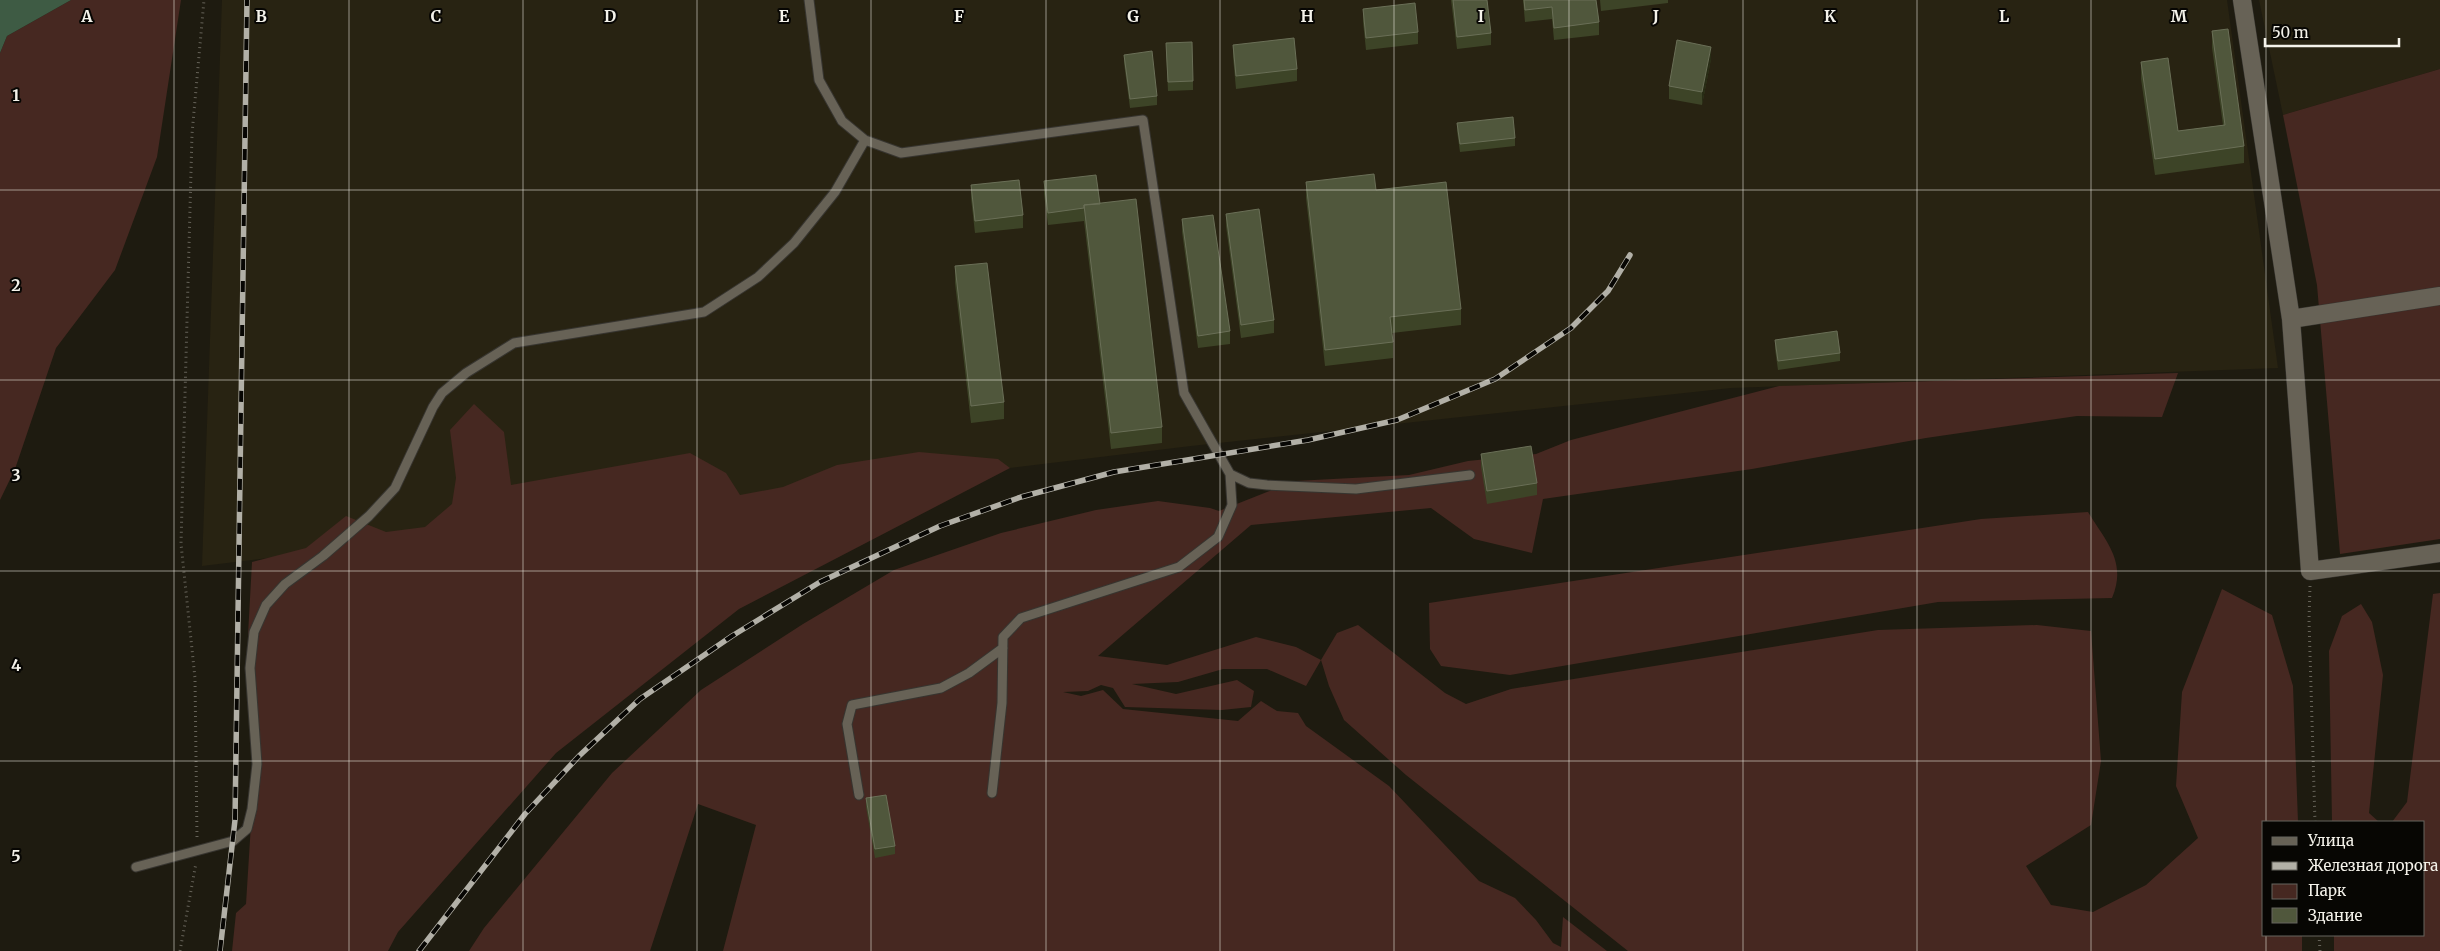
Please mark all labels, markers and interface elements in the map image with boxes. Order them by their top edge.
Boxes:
text: A [80,6,93,26]
text: B [255,6,267,26]
text: C [431,6,441,26]
text: D [604,6,616,26]
text: E [779,6,790,26]
text: F [954,6,964,26]
text: G [1127,6,1139,26]
text: H [1300,6,1314,26]
text: I [1478,6,1484,26]
text: J [1652,6,1659,26]
text: K [1824,6,1836,26]
text: L [1999,6,2009,26]
text: M [2171,6,2188,26]
scale bar [2265,15,2399,47]
text: 50 m [2272,23,2309,42]
text: 1 [12,85,20,105]
text: 2 [11,275,21,295]
text: 3 [11,465,21,485]
text: 4 [11,655,21,675]
legend [2262,821,2425,936]
text: Улица [2307,831,2354,850]
text: 5 [11,846,21,866]
text: Железная дорога [2308,856,2438,875]
text: Парк [2308,881,2347,900]
text: Здание [2308,906,2362,925]

